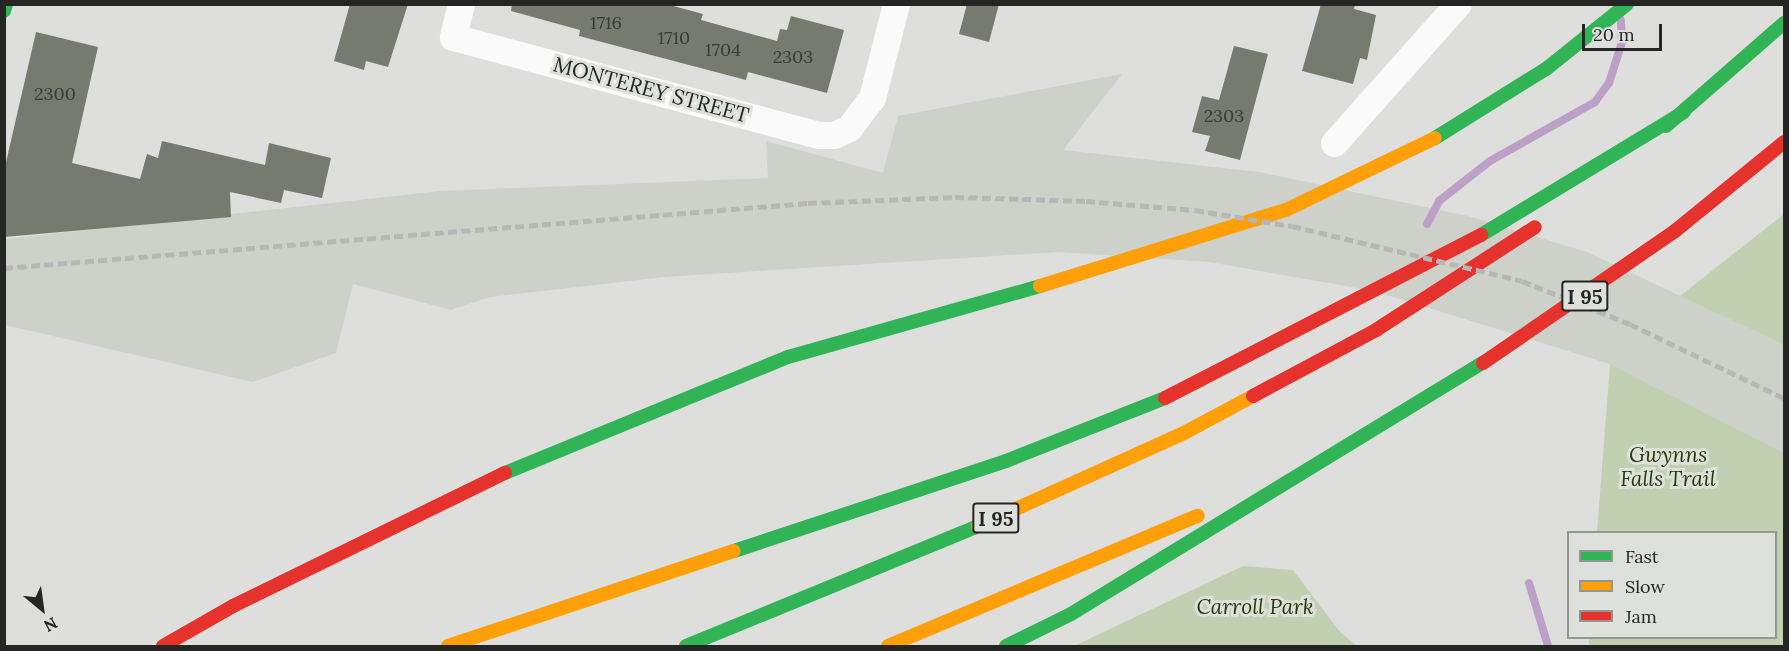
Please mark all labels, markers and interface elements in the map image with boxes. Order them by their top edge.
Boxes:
house number: 1716 [590,12,622,34]
scale bar [1585,12,1664,50]
text: 20 m [1593,23,1635,46]
house number: 1710 [658,27,690,49]
house number: 1704 [705,39,741,61]
house number: 2303 [773,46,813,68]
street label: MONTEREY STREET [550,52,752,128]
house number: 2300 [34,83,76,105]
house number: 2303 [1204,105,1244,127]
road number: I 95 [1561,279,1609,313]
park label: Gwynns Falls Trail [1620,442,1716,492]
road number: I 95 [972,501,1020,535]
legend [1567,531,1777,639]
text: Fast [1625,545,1659,568]
text: Slow [1625,575,1665,598]
north arrow [12,579,72,639]
park label: Carroll Park [1196,594,1314,620]
text: Jam [1625,605,1657,628]
text: N [40,613,61,636]

